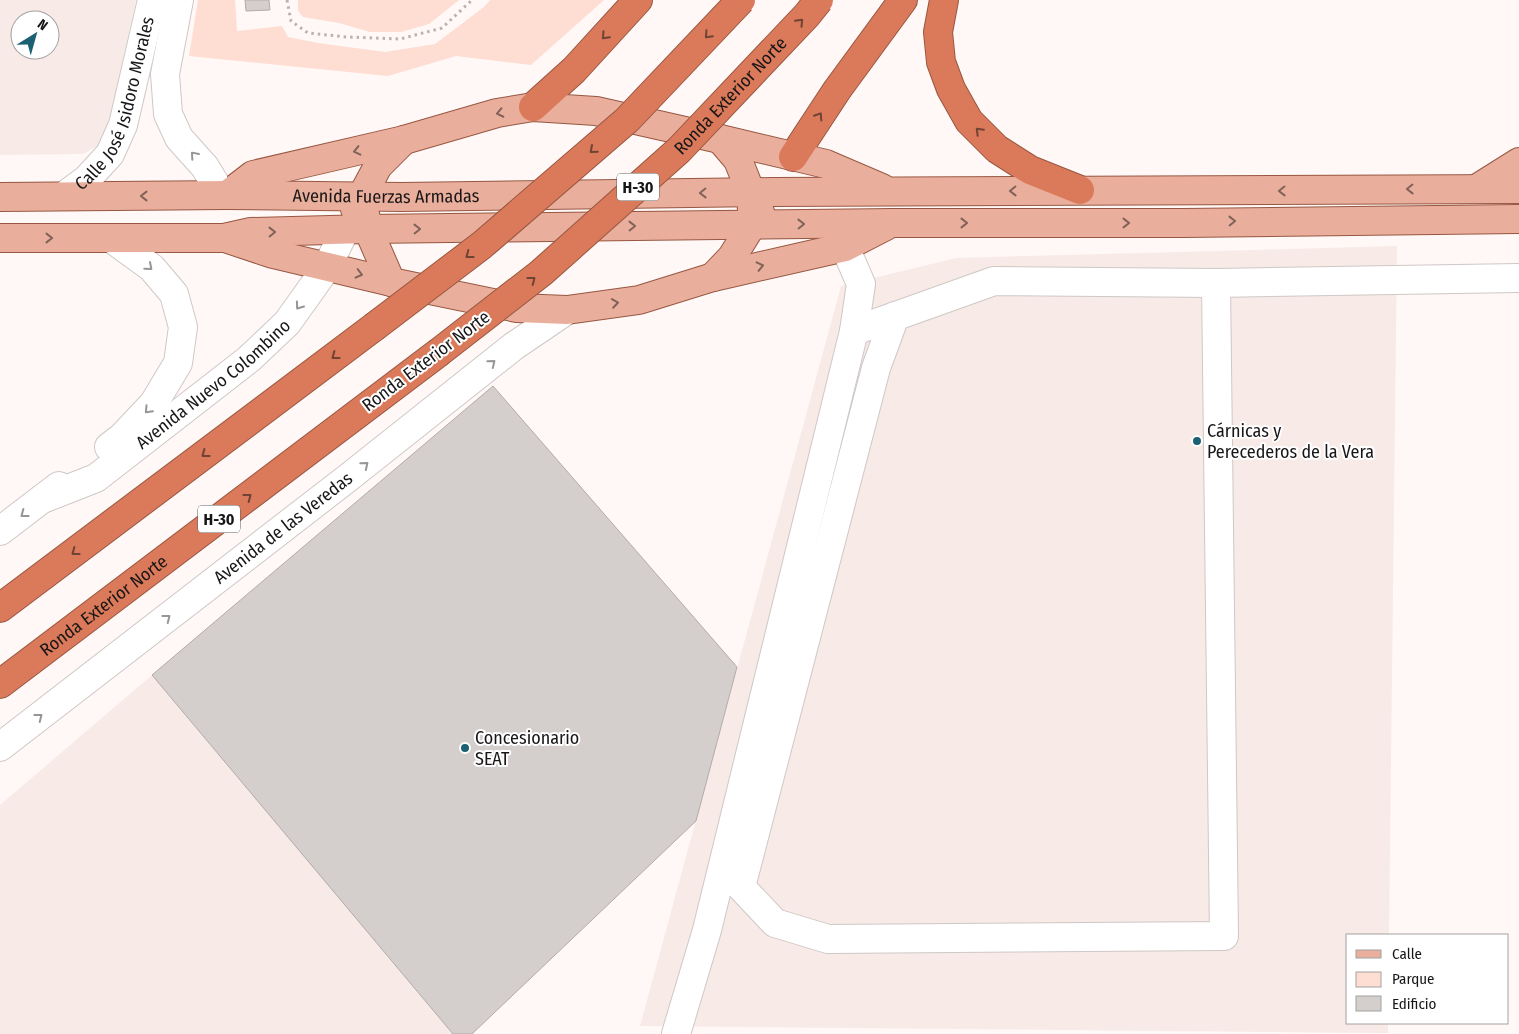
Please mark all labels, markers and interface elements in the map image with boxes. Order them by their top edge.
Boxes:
north arrow [10,10,60,60]
street label: Calle José Isidoro Morales [71,14,159,195]
text: N [34,16,51,34]
one-way arrow [794,19,803,28]
one-way arrow [602,30,611,39]
one-way arrow [705,30,714,39]
street label: Ronda Exterior Norte [669,32,792,159]
one-way arrow [495,107,504,118]
one-way arrow [813,112,822,122]
one-way arrow [975,128,984,137]
one-way arrow [589,144,598,153]
one-way arrow [352,145,361,156]
one-way arrow [191,152,200,161]
road number: H-30 [617,173,659,200]
one-way arrow [1406,184,1414,194]
street label: Avenida Fuerzas Armadas [292,185,480,208]
one-way arrow [1009,186,1016,196]
one-way arrow [1278,186,1286,196]
one-way arrow [698,188,706,199]
one-way arrow [139,191,147,201]
one-way arrow [1228,216,1236,227]
one-way arrow [960,218,968,228]
one-way arrow [1122,218,1130,228]
one-way arrow [798,219,805,229]
one-way arrow [628,221,636,231]
one-way arrow [414,224,421,234]
one-way arrow [269,226,277,237]
one-way arrow [45,233,53,243]
one-way arrow [465,249,475,258]
one-way arrow [756,261,765,272]
one-way arrow [144,262,153,271]
one-way arrow [355,268,364,279]
one-way arrow [526,277,536,286]
one-way arrow [611,299,620,309]
one-way arrow [296,300,305,310]
street label: Ronda Exterior Norte [358,306,494,416]
street label: Avenida Nuevo Colombino [132,315,295,454]
one-way arrow [331,350,341,359]
one-way arrow [486,361,495,369]
one-way arrow [145,404,154,413]
place label: Cárnicas y Perecederos de la Vera [1207,420,1374,463]
marker: Cárnicas y Perecederos de la Vera [1191,435,1203,447]
one-way arrow [202,448,211,456]
one-way arrow [359,462,368,470]
street label: Avenida de las Veredas [209,467,357,589]
one-way arrow [242,494,252,503]
road number: H-30 [198,506,240,532]
one-way arrow [21,508,30,516]
one-way arrow [72,546,81,554]
street label: Ronda Exterior Norte [36,550,172,661]
one-way arrow [161,615,170,623]
one-way arrow [33,714,43,723]
place label: Concesionario SEAT [475,727,579,770]
marker: Concesionario SEAT [459,742,471,754]
legend [1346,934,1509,1024]
text: Calle [1392,945,1422,963]
text: Parque [1392,970,1435,988]
text: Edificio [1392,995,1437,1013]

